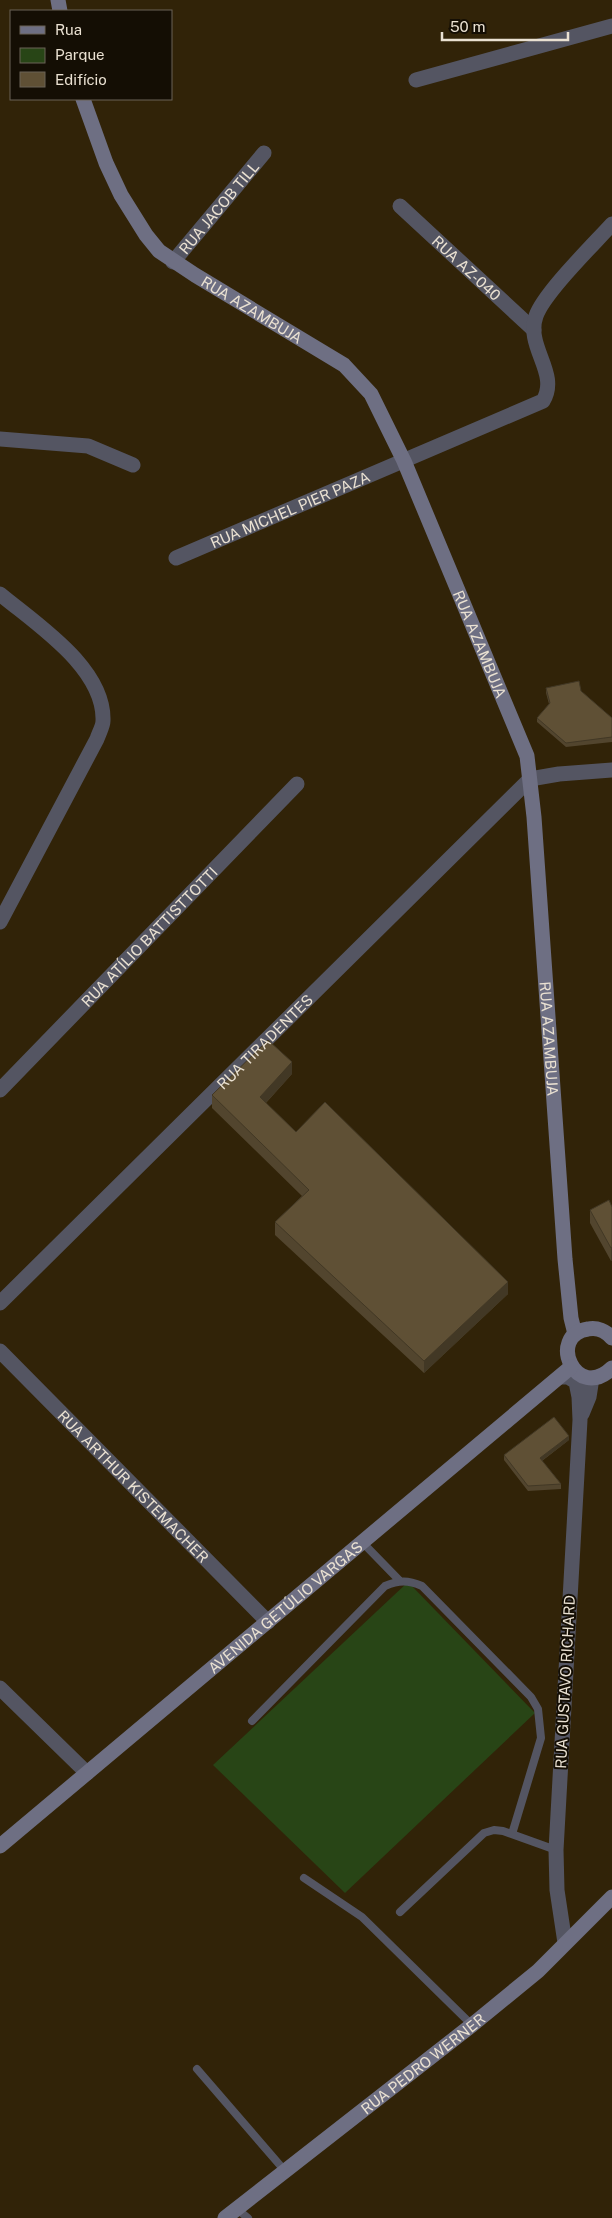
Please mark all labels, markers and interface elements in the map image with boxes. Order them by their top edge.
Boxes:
legend [10,10,172,100]
scale bar [442,10,568,42]
text: 50 m [450,18,485,35]
text: Rua [55,21,82,38]
text: Parque [55,46,105,63]
text: Edifício [55,71,107,88]
street label: RUA JACOB TILL [175,158,262,257]
street label: RUA AZ-040 [429,232,505,304]
street label: RUA AZAMBUJA [198,272,306,347]
street label: RUA MICHEL PIER PAZA [208,467,373,551]
street label: RUA AZAMBUJA [450,588,510,701]
street label: RUA ATÍLIO BATTISTTOTTI [78,863,220,1010]
street label: RUA AZAMBUJA [537,981,562,1097]
street label: RUA TIRADENTES [213,991,316,1092]
street label: RUA ARTHUR KISTEMACHER [55,1407,212,1566]
street label: AVENIDA GETÚLIO VARGAS [204,1537,366,1676]
street label: RUA GUSTAVO RICHARD [552,1595,578,1769]
street label: RUA PEDRO WERNER [357,2010,488,2117]

